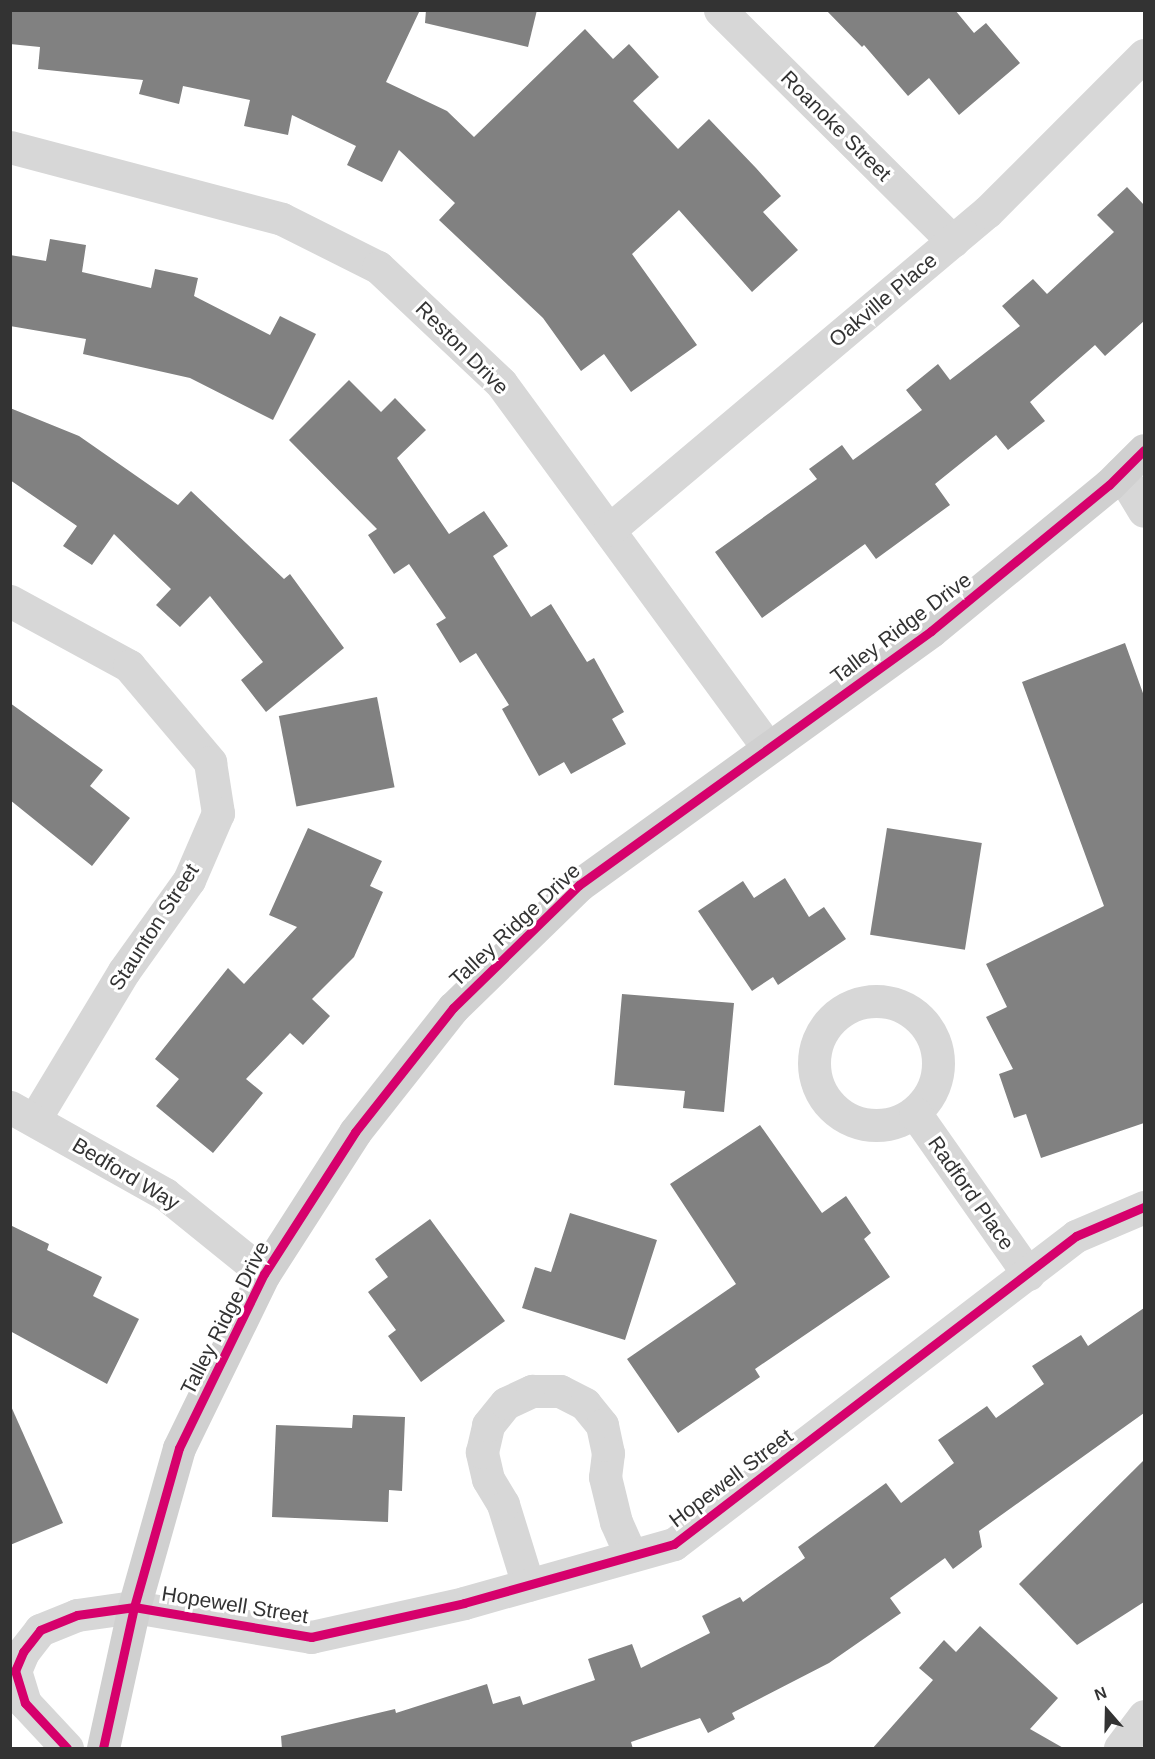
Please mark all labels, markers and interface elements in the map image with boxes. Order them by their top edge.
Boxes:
street label: Roanoke Street [775,65,897,187]
street label: Oakville Place [824,248,942,352]
street label: Reston Drive [410,296,514,400]
street label: Talley Ridge Drive [826,567,976,689]
street label: Talley Ridge Drive [445,858,585,992]
street label: Staunton Street [104,859,204,995]
street label: Radford Place [923,1131,1019,1255]
street label: Bedford Way [68,1132,184,1216]
street label: Talley Ridge Drive [175,1237,275,1399]
street label: Hopewell Street [664,1423,798,1533]
street label: Hopewell Street [160,1581,310,1629]
north arrow [1077,1681,1137,1741]
text: N [1092,1684,1109,1704]

